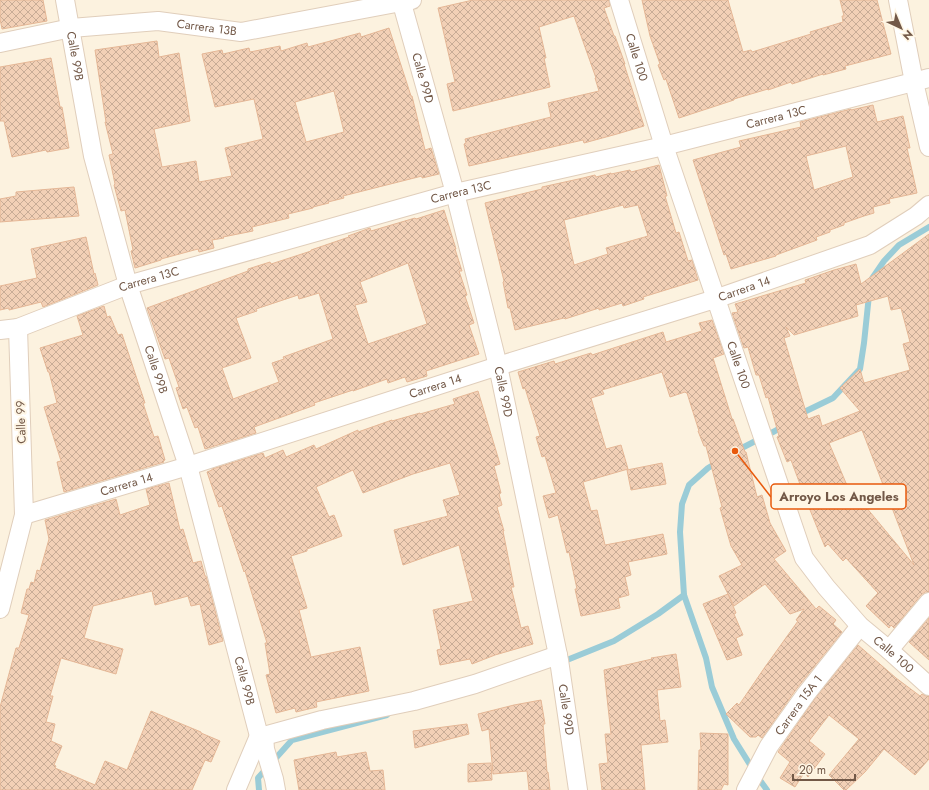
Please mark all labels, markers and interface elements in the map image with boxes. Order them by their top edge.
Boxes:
north arrow [881,8,921,48]
street label: Carrera 13B [176,15,238,40]
text: N [899,26,917,44]
street label: Calle 99B [62,30,88,83]
street label: Calle 100 [621,31,653,83]
street label: Calle 99D [407,51,438,105]
street label: Carrera 13C [744,101,808,134]
street label: Carrera 13C [429,176,493,208]
street label: Carrera 13C [116,262,181,297]
street label: Carrera 14 [716,271,773,306]
street label: Calle 100 [722,339,755,391]
street label: Calle 99B [140,343,172,396]
street label: Calle 99D [489,365,517,419]
street label: Carrera 14 [407,369,464,403]
street label: Calle 99 [11,400,31,444]
street label: Carrera 14 [98,468,155,501]
callout: Arroyo Los Angeles [771,484,906,509]
text: Arroyo Los Angeles [778,487,899,506]
street label: Calle 100 [869,631,918,677]
street label: Calle 99B [229,654,260,708]
street label: Carrera 15A 1 [770,671,827,739]
street label: Calle 99D [554,683,579,736]
scale bar [793,756,855,782]
text: 20 m [799,761,826,779]

